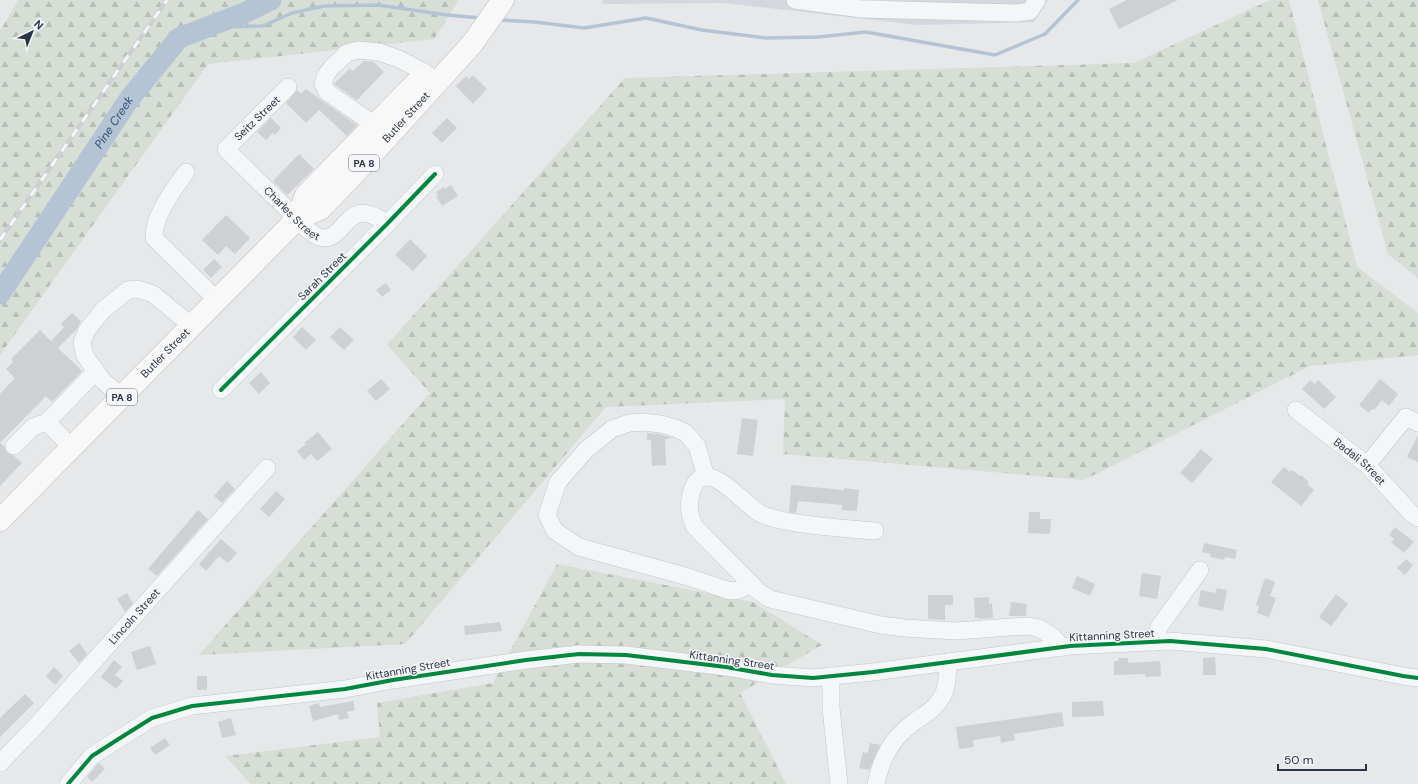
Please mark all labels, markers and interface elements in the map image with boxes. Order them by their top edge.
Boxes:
north arrow [12,12,52,52]
text: N [31,17,47,33]
street label: Butler Street [379,88,433,145]
water label: Pine Creek [91,92,138,152]
street label: Seitz Street [231,93,283,143]
road number: PA 8 [349,155,379,171]
street label: Charles Street [261,183,322,244]
street label: Sarah Street [295,249,349,303]
street label: Butler Street [138,325,193,380]
road number: PA 8 [107,389,137,405]
street label: Badali Street [1331,435,1389,488]
street label: Lincoln Street [105,585,163,647]
street label: Kittanning Street [1069,626,1155,644]
street label: Kittanning Street [689,647,775,673]
street label: Kittanning Street [365,655,451,683]
scale bar [1278,746,1366,772]
text: 50 m [1284,752,1313,768]

